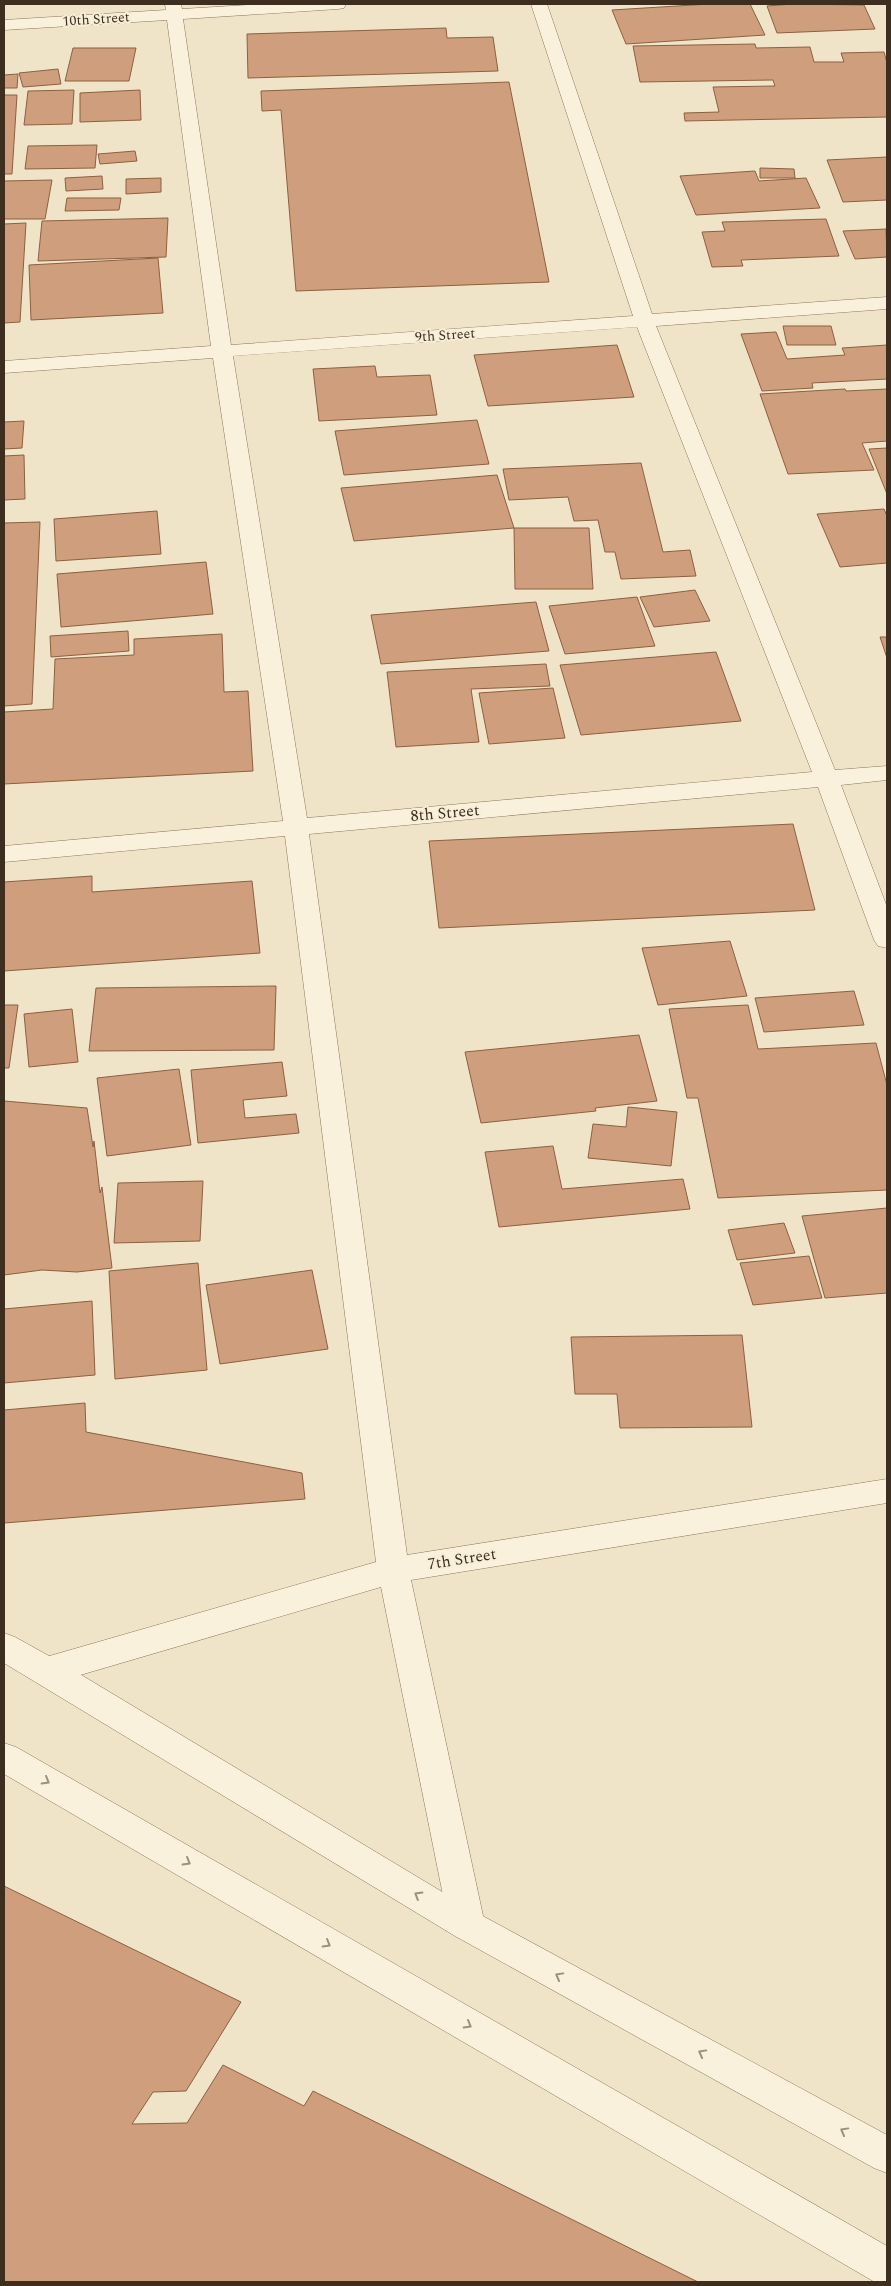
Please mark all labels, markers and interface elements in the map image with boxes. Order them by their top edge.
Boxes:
street label: 10th Street [62,6,130,32]
street label: 9th Street [414,322,476,348]
street label: 8th Street [410,798,481,828]
street label: 7th Street [426,1542,498,1576]
one-way arrow [41,1775,50,1785]
one-way arrow [181,1856,190,1866]
one-way arrow [414,1892,423,1902]
one-way arrow [322,1937,331,1947]
one-way arrow [556,1972,565,1982]
one-way arrow [463,2018,472,2028]
one-way arrow [698,2050,707,2060]
one-way arrow [841,2128,850,2138]

